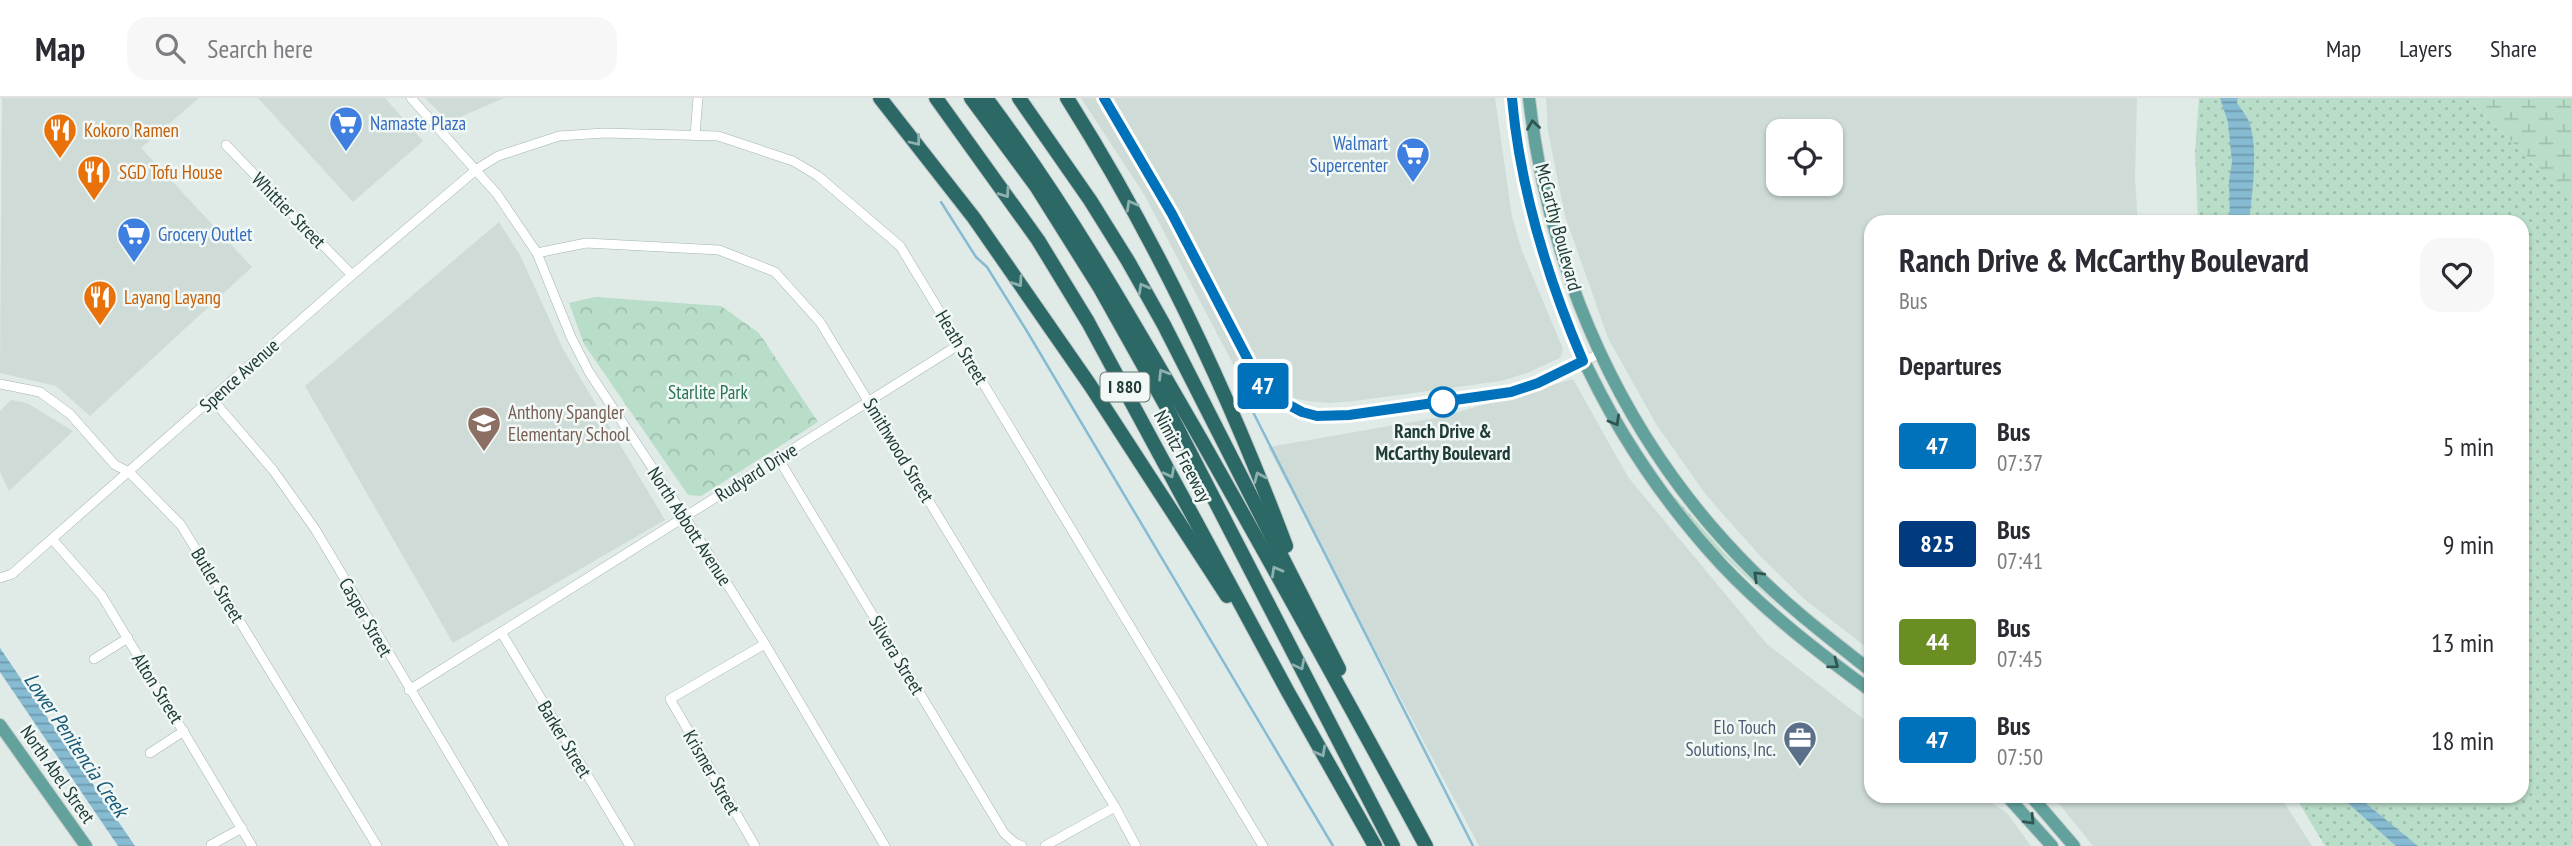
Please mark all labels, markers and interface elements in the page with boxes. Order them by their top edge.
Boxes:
search box [127,17,617,80]
text: Map [35,27,85,70]
icon: search [151,29,189,67]
text: Search here [207,32,313,65]
text: Map [2326,33,2361,64]
text: Layers [2399,33,2452,64]
text: Share [2490,33,2537,64]
supermarket icon: Namaste Plaza [327,104,365,153]
restaurant icon: Kokoro Ramen [41,111,79,160]
place label: Namaste Plaza [370,111,466,135]
place label: Kokoro Ramen [84,118,179,142]
one-way arrow [1525,119,1540,131]
map controls [1766,119,1843,196]
button: locate [1766,119,1843,196]
place label: Walmart Supercenter [1310,131,1389,177]
one-way arrow [907,134,920,146]
supermarket icon: Walmart Supercenter [1394,135,1432,184]
restaurant icon: SGD Tofu House [75,153,113,202]
place label: SGD Tofu House [119,160,223,184]
street label: McCarthy Boulevard [1531,161,1587,293]
street label: Whittier Street [247,167,332,254]
one-way arrow [997,185,1009,198]
one-way arrow [1126,200,1139,212]
supermarket icon: Grocery Outlet [115,215,153,264]
place label: Grocery Outlet [158,222,253,246]
text: Ranch Drive & McCarthy Boulevard [1899,238,2309,281]
button: heart [2420,238,2494,312]
one-way arrow [1010,274,1022,287]
restaurant icon: Layang Layang [81,278,119,327]
one-way arrow [1138,283,1151,295]
place label: Layang Layang [124,285,221,309]
text: Bus [1899,286,1928,315]
street label: Heath Street [930,305,994,389]
street label: Spence Avenue [194,333,284,417]
text: Departures [1899,349,2002,382]
line badge: 47 [1232,363,1294,409]
one-way arrow [1158,369,1171,382]
text: 47 [1252,370,1274,401]
road number: I 880 [1100,372,1150,402]
park label: Starlite Park [668,380,749,404]
marker: Ranch Drive & McCarthy Boulevard [1428,387,1458,417]
street label: Smithwood Street [859,394,940,507]
place label: Anthony Spangler Elementary School [508,400,630,446]
school or university icon: Anthony Spangler Elementary School [465,404,503,453]
street label: Nimitz Freeway [1149,406,1218,507]
one-way arrow [1607,414,1620,427]
text: Bus [1997,415,2030,448]
place label: Ranch Drive & McCarthy Boulevard [1376,419,1510,465]
text: 47 [1926,430,1949,461]
text: 5 min [2443,430,2494,463]
street label: Rudyard Drive [710,437,802,507]
text: 07:37 [1997,448,2043,477]
street label: North Abbott Avenue [643,462,737,590]
one-way arrow [1162,466,1176,478]
one-way arrow [1254,472,1268,484]
text: Bus [1997,513,2030,546]
text: 825 [1920,528,1955,559]
text: 9 min [2443,528,2494,561]
street label: Butler Street [186,543,250,628]
text: 07:41 [1997,546,2043,575]
one-way arrow [1271,566,1284,579]
one-way arrow [1753,572,1766,585]
street label: Casper Street [334,573,399,661]
street label: Silvera Street [864,611,930,700]
text: Bus [1997,611,2030,644]
text: 44 [1926,626,1949,657]
text: 13 min [2431,626,2494,659]
text: 07:45 [1997,644,2043,673]
street label: Alton Street [127,648,189,728]
one-way arrow [1826,655,1838,668]
one-way arrow [1291,658,1305,670]
water label: Lower Penitencia Creek [18,668,136,824]
street label: Barker Street [533,696,598,782]
text: Bus [1997,709,2030,742]
place label: Elo Touch Solutions, Inc. [1685,715,1776,761]
office icon: Elo Touch Solutions, Inc. [1781,719,1819,768]
street label: North Abel Street [15,720,101,828]
text: 47 [1926,724,1949,755]
text: 18 min [2431,724,2494,757]
street label: Krismer Street [678,726,746,819]
text: 07:50 [1997,742,2043,771]
one-way arrow [1313,744,1326,757]
one-way arrow [2021,812,2034,825]

